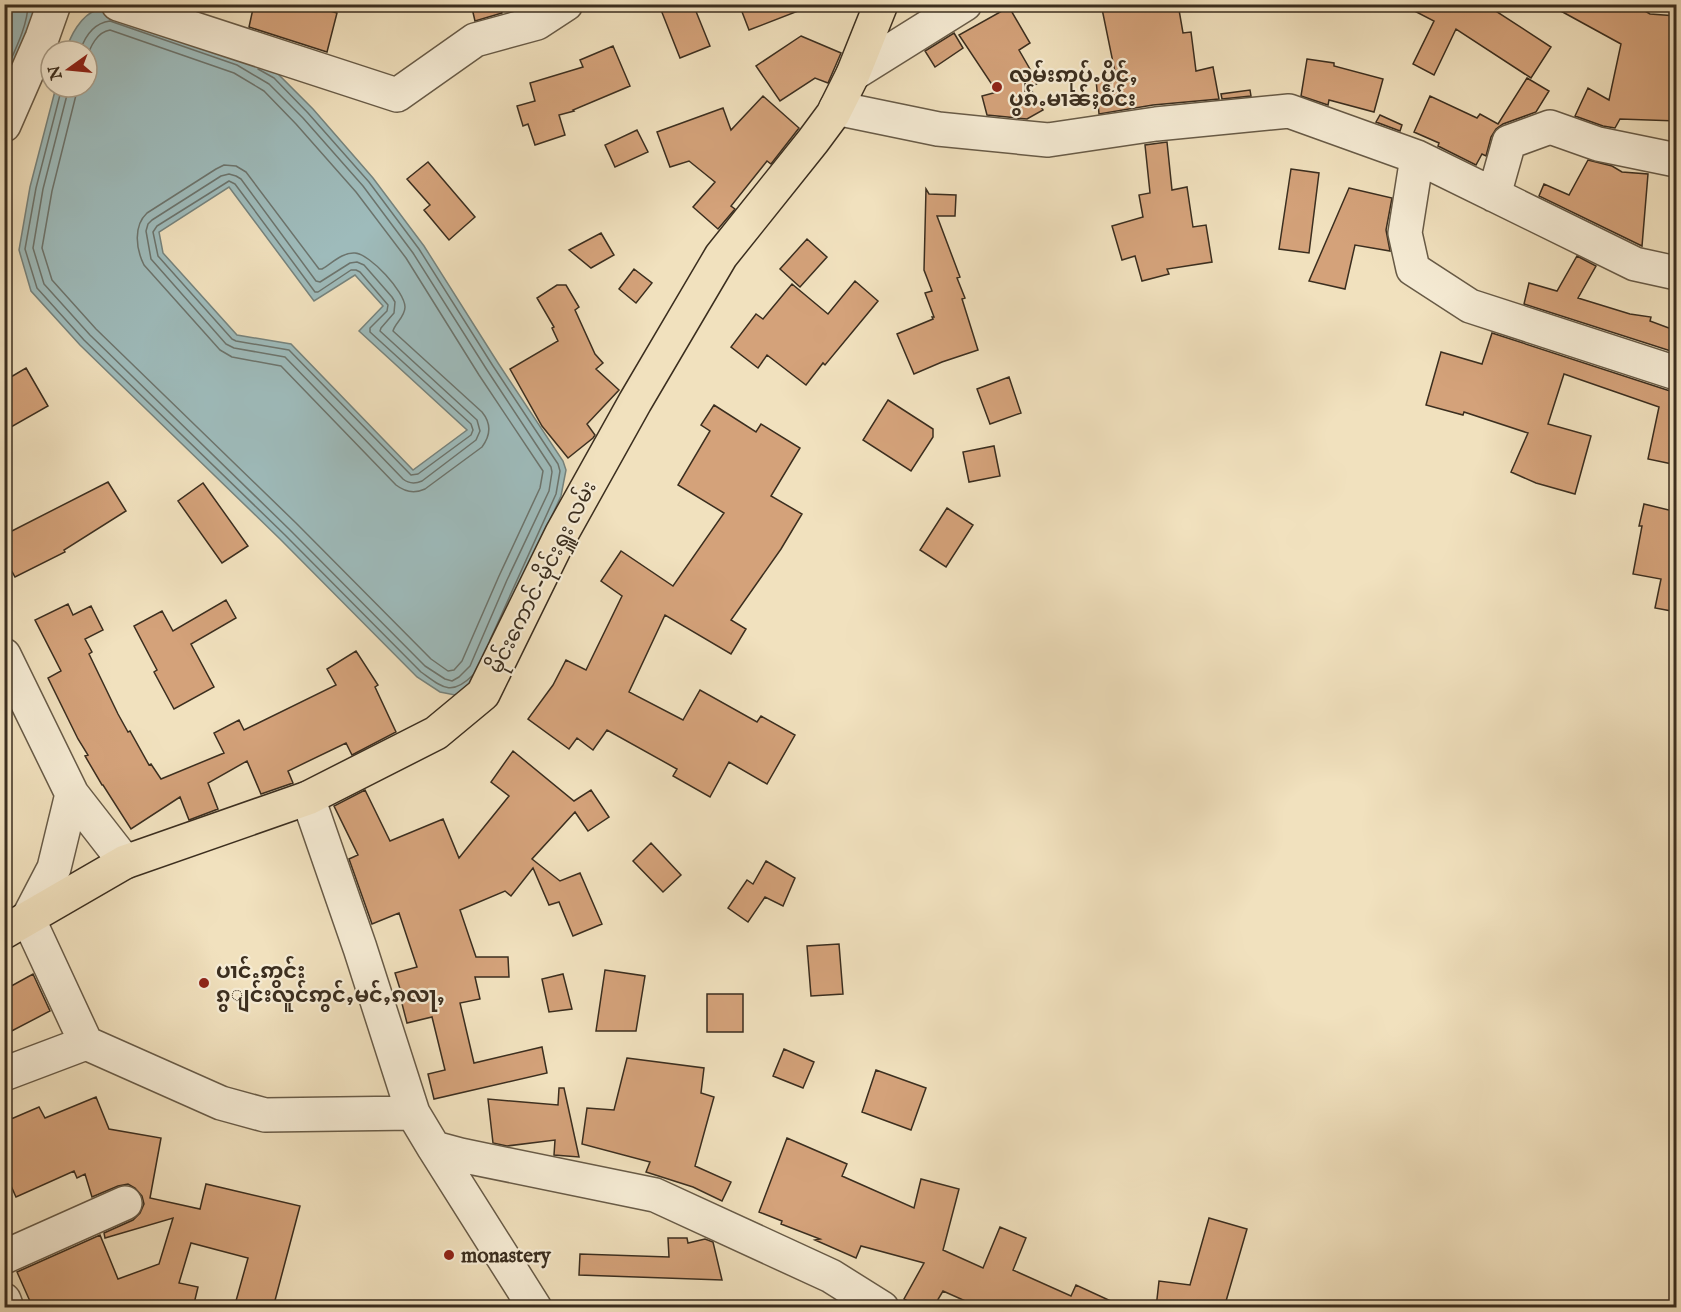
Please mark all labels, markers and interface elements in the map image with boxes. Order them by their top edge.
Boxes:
north arrow [39,39,99,99]
place label: လုမ်းဢုပ်ႉပိူင်ႇ ပွၵ်ႉမၢၼ်ႈဝဵင်း [1009,59,1138,116]
text: N [45,63,68,83]
marker: လုမ်းဢုပ်ႉပိူင်ႇ ပွၵ်ႉမၢၼ်ႈဝဵင်း [990,80,1004,94]
street label: မိုင်းကောင်-မိုင်းရှူး လမ်း [479,475,605,679]
place label: ပၢင်ႇဢွင်ႈ ၵွျင်းလူင်ဢွင်ႇမင်ႇၵလႃႇ [216,955,445,1013]
marker: ပၢင်ႇဢွင်ႈ ၵွျင်းလူင်ဢွင်ႇမင်ႇၵလႃႇ [197,976,211,990]
place label: monastery [461,1243,552,1270]
marker: monastery [442,1248,456,1262]

